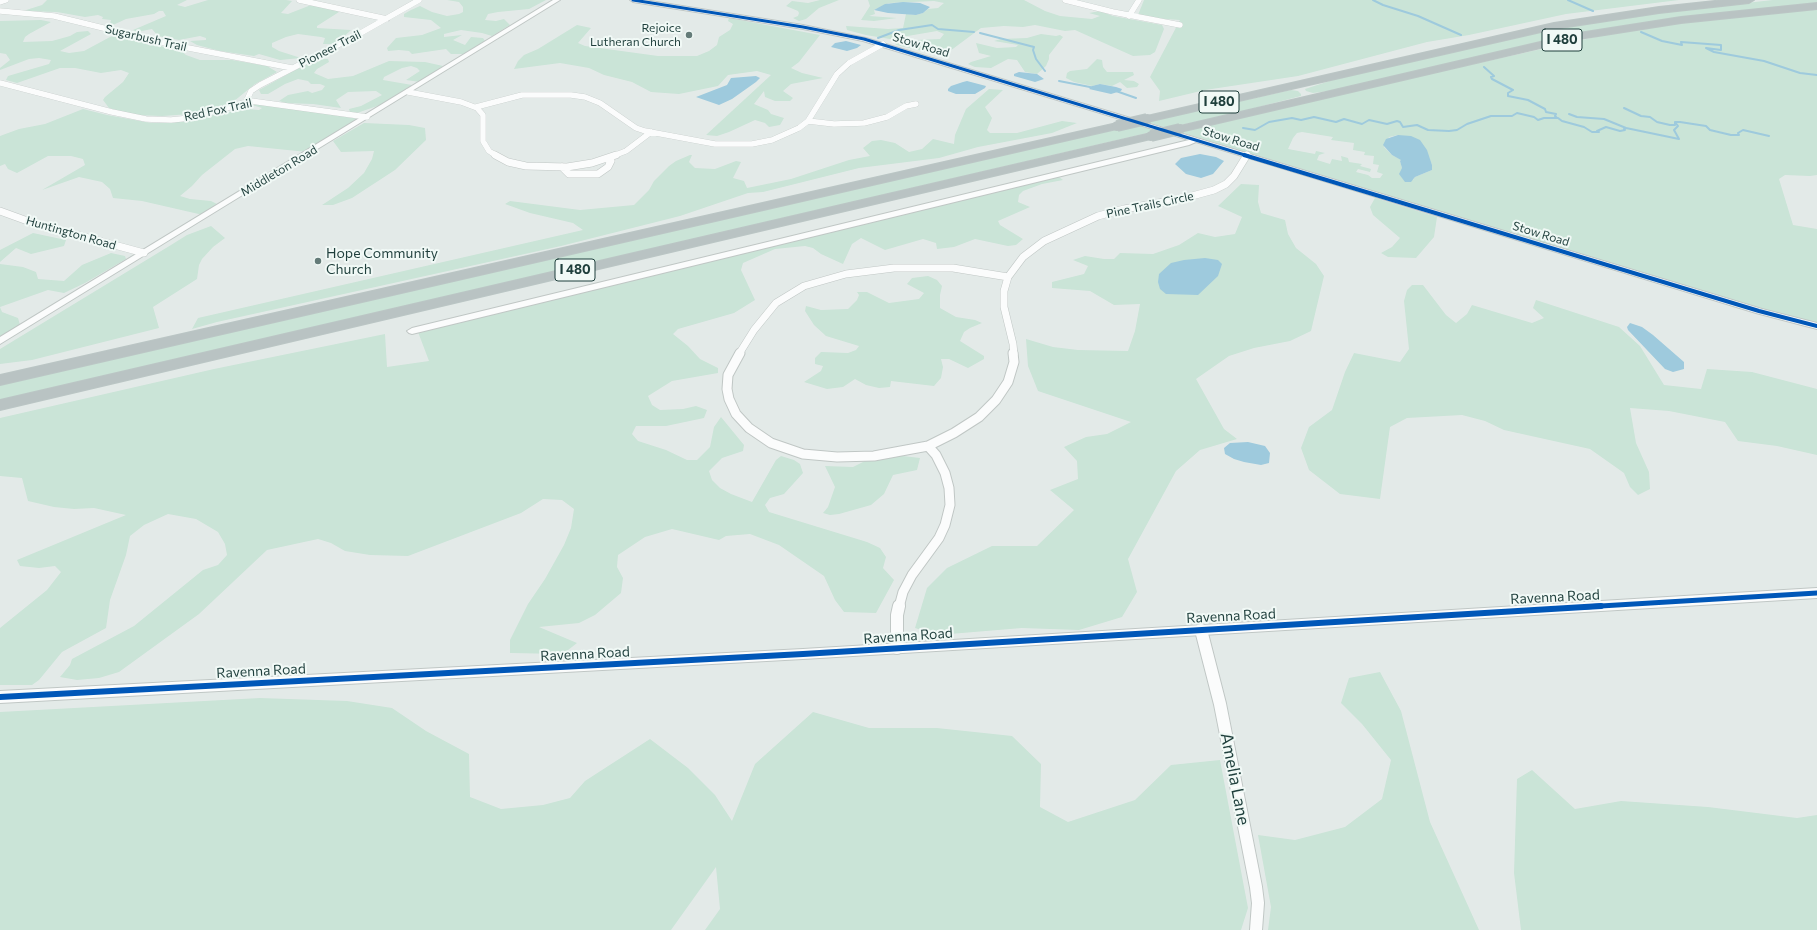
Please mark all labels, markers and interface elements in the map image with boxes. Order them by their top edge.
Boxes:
place label: Rejoice Lutheran Church [590,21,681,49]
street label: Sugarbush Trail [104,22,188,54]
street label: Pioneer Trail [296,27,364,71]
road number: I 480 [1542,29,1582,51]
marker: Rejoice Lutheran Church [684,30,694,40]
street label: Stow Road [891,30,951,60]
road number: I 480 [1199,91,1239,113]
street label: Red Fox Trail [183,96,253,124]
street label: Stow Road [1201,124,1261,154]
street label: Middleton Road [238,142,320,200]
street label: Pine Trails Circle [1105,189,1195,221]
street label: Huntington Road [24,213,118,253]
street label: Stow Road [1511,219,1571,249]
place label: Hope Community Church [326,245,438,278]
marker: Hope Community Church [313,256,323,266]
road number: I 480 [555,259,595,281]
street label: Ravenna Road [1510,586,1600,608]
street label: Ravenna Road [1186,605,1276,627]
street label: Ravenna Road [863,624,953,648]
street label: Ravenna Road [540,643,630,665]
street label: Ravenna Road [216,660,306,682]
street label: Amelia Lane [1216,731,1254,827]

